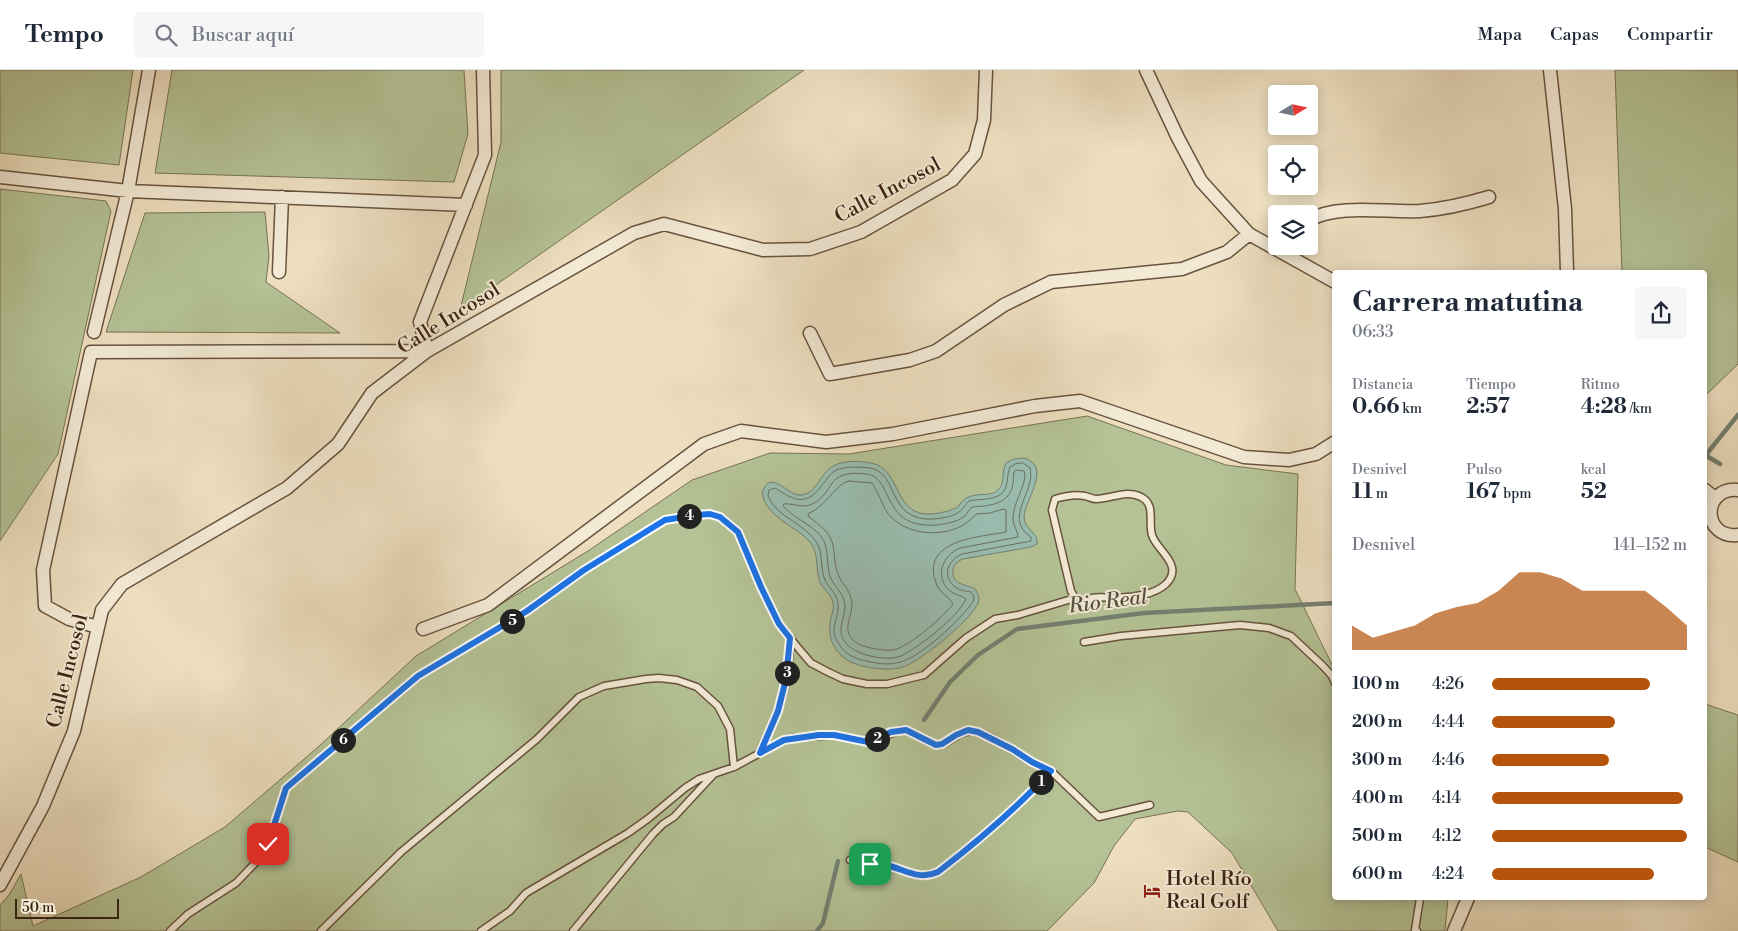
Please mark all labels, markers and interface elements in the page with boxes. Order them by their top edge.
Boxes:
search box [134,12,484,57]
text: Tempo [25,20,104,50]
icon: search [152,21,180,49]
text: Buscar aquí [192,23,294,47]
text: Mapa [1478,23,1522,46]
text: Capas [1550,23,1599,46]
text: Compartir [1627,23,1713,46]
north arrow [1268,85,1318,135]
map controls [1268,85,1318,255]
button: locate [1268,145,1318,195]
street label: Calle Incosol [831,153,945,229]
button: layers [1268,205,1318,255]
street label: Calle Incosol [393,277,505,361]
text: Carrera matutina [1352,285,1583,320]
button: share [1635,287,1687,339]
text: 06:33 [1352,322,1394,342]
text: Distancia [1352,376,1413,394]
text: Tiempo [1466,376,1516,394]
text: Ritmo [1581,376,1620,394]
text: 0.66 [1352,394,1399,420]
text: 2:57 [1466,394,1510,420]
text: 4:28 [1581,394,1627,420]
text: km [1399,400,1422,418]
text: /km [1627,400,1652,418]
text: Desnivel [1352,461,1407,479]
text: Pulso [1466,461,1502,479]
text: kcal [1581,461,1606,479]
text: 11 [1352,479,1373,505]
text: 167 [1466,479,1500,505]
text: 52 [1581,479,1607,505]
text: m [1373,485,1388,503]
text: bpm [1500,485,1532,503]
pin: 4 [676,504,702,528]
text: 4 [685,507,694,525]
text: Desnivel [1352,535,1415,555]
text: 141–152 m [1614,535,1687,555]
water label: Rio Real [1066,584,1149,620]
pin: 5 [500,608,524,634]
street label: Calle Incosol [42,611,94,731]
text: 5 [508,612,517,630]
pin: 3 [774,660,800,686]
text: 3 [783,664,792,682]
text: 100 m [1352,674,1400,694]
text: 4:26 [1432,674,1464,694]
text: 200 m [1352,712,1402,732]
text: 4:44 [1432,712,1465,732]
pin: 2 [864,726,890,752]
pin: 6 [330,728,356,752]
text: 2 [873,730,882,748]
text: 6 [339,731,348,749]
text: 300 m [1352,750,1402,770]
text: 4:46 [1432,750,1464,770]
pin: 1 [1028,770,1054,794]
text: 1 [1038,773,1045,791]
text: 400 m [1352,788,1403,808]
text: 4:14 [1432,788,1461,808]
pin [247,823,289,865]
text: 500 m [1352,826,1402,846]
text: 4:12 [1432,826,1461,846]
icon: check [254,830,282,858]
pin [849,843,891,885]
icon: arrive [856,850,884,878]
text: 600 m [1352,864,1402,884]
text: 4:24 [1432,864,1464,884]
place label: Hotel Río Real Golf [1166,867,1252,915]
hotel icon: Hotel Río Real Golf [1142,881,1162,901]
scale bar [15,896,119,919]
text: 50 m [22,899,54,917]

